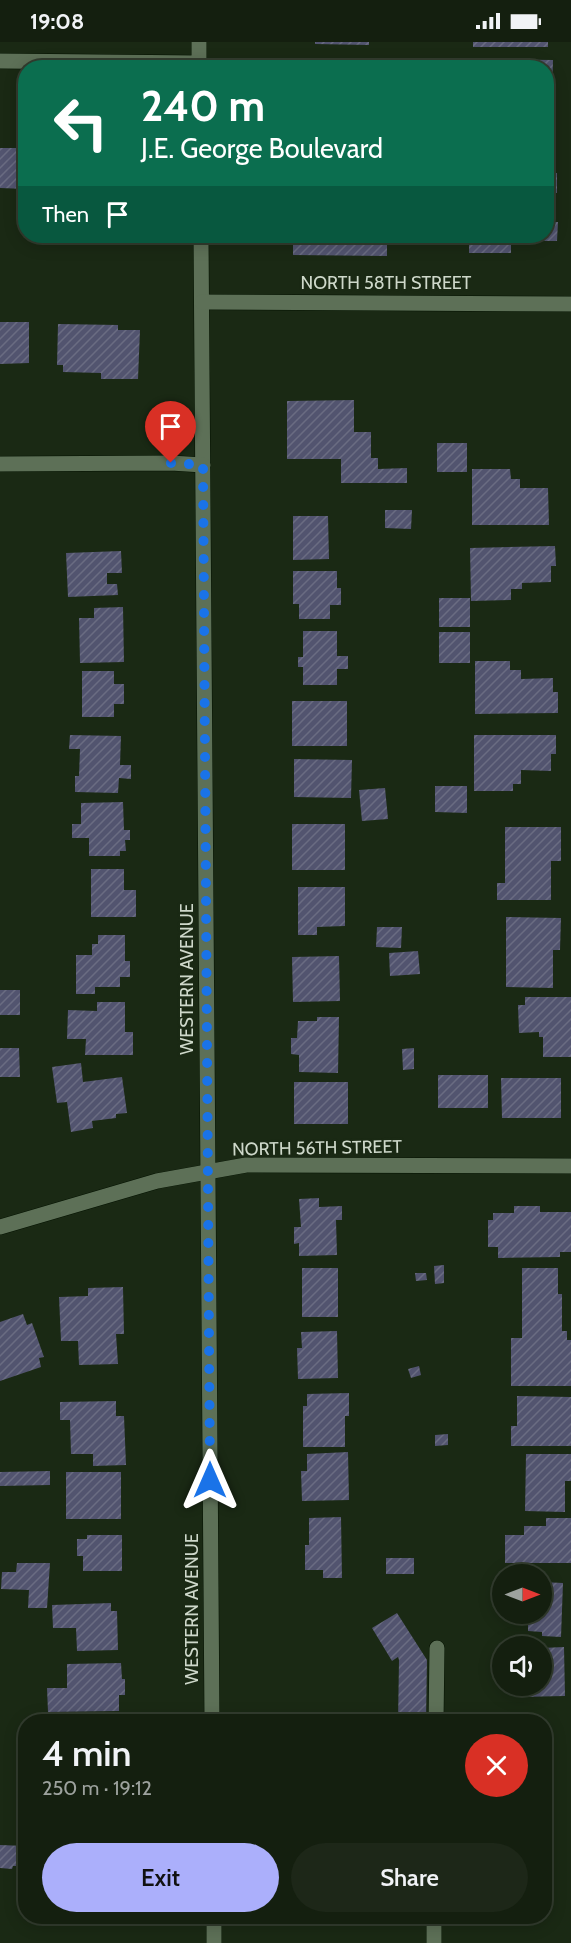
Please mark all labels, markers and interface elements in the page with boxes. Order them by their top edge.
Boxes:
text: 19:08 [30,8,84,35]
text: 240 m [141,80,265,132]
icon: left [42,84,120,162]
text: J.E. George Boulevard [141,132,383,165]
icon: arrive [101,198,134,231]
text: Then [42,201,89,228]
street label: NORTH 58TH STREET [301,272,472,294]
pin [145,401,196,463]
icon: arrive [154,410,187,443]
street label: WESTERN AVENUE [176,903,198,1055]
street label: NORTH 56TH STREET [232,1136,403,1160]
position arrow [178,1448,242,1512]
street label: WESTERN AVENUE [181,1533,203,1685]
north arrow [492,1564,552,1624]
map controls [492,1564,552,1696]
button: sound [492,1636,552,1696]
text: 4 min [42,1731,132,1775]
button: close [465,1734,528,1797]
text: 250 m · 19:12 [42,1776,152,1800]
button: Exit [42,1843,279,1912]
button: Share [291,1843,528,1912]

